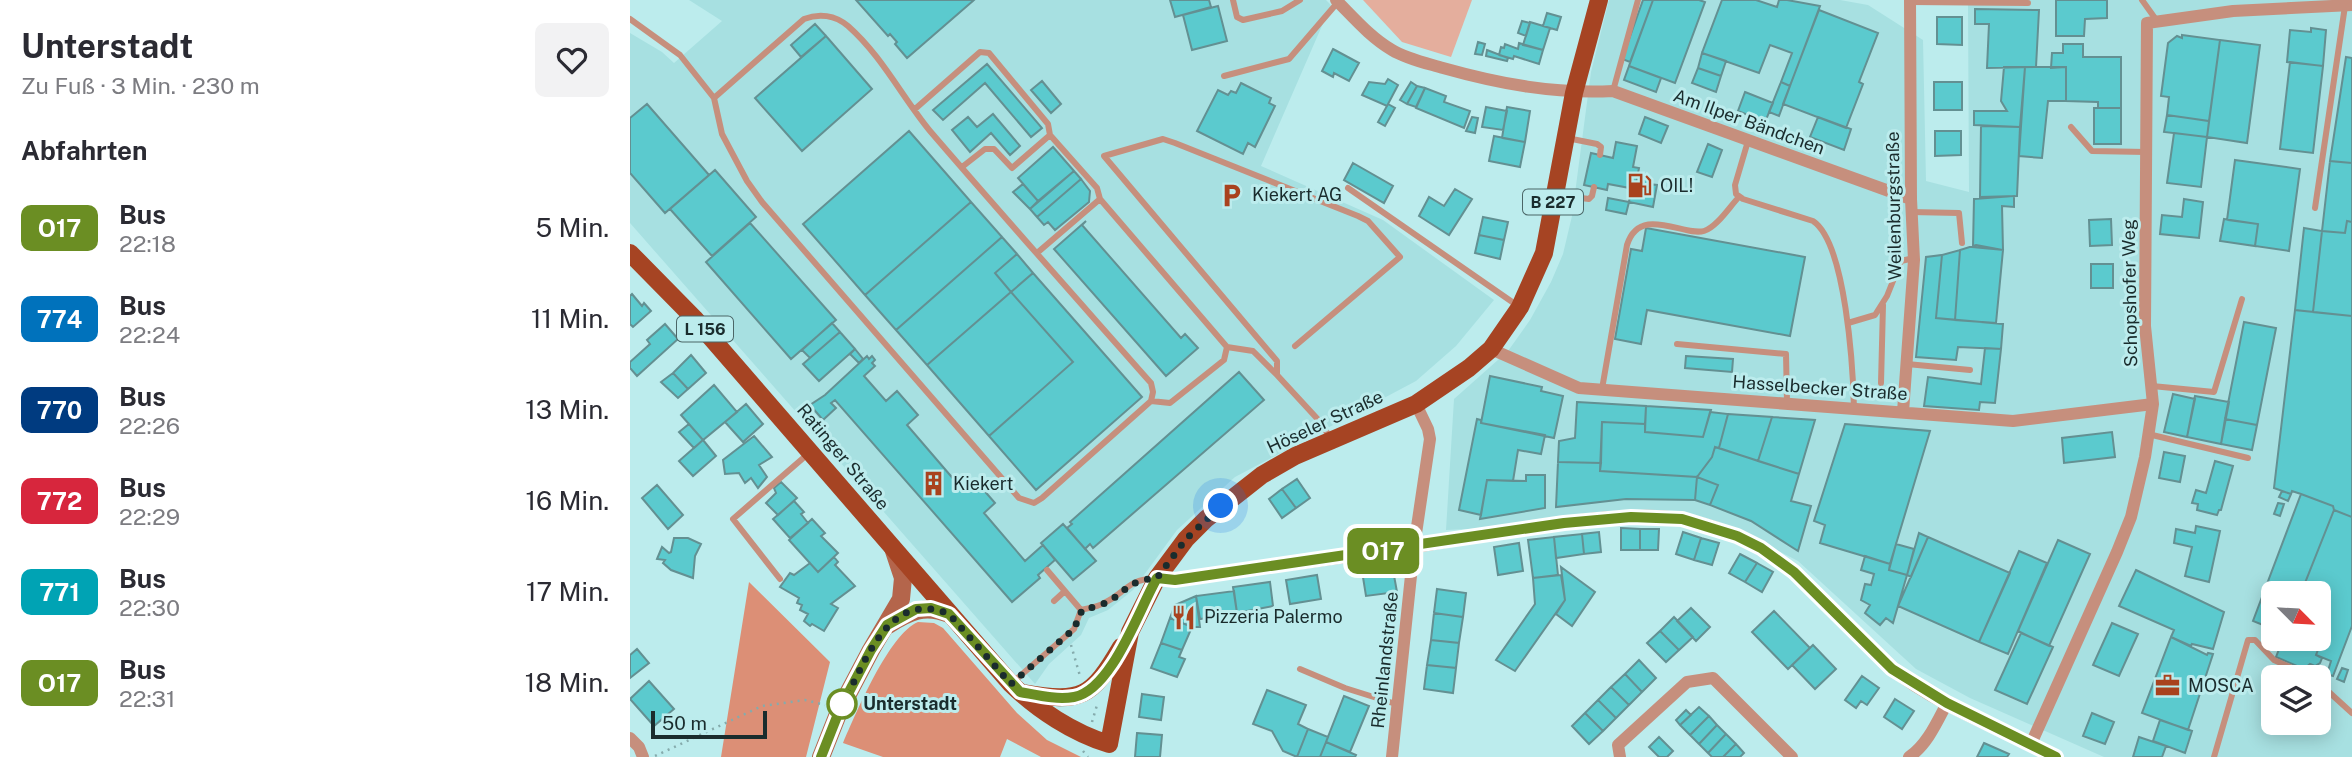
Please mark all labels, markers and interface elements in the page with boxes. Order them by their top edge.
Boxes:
button: heart [535,23,609,97]
text: Unterstadt [21,27,193,65]
text: Zu Fuß · 3 Min. · 230 m [21,72,260,99]
street label: Am Ilper Bändchen [1671,84,1828,159]
street label: Weilenburgstraße [1882,131,1905,281]
text: Abfahrten [21,135,147,166]
fuel station icon: OIL! [1626,172,1654,200]
place label: OIL! [1660,175,1693,196]
parking icon: Kiekert AG [1218,181,1246,209]
place label: Kiekert AG [1252,184,1342,205]
road number: B 227 [1523,190,1583,214]
text: Bus [119,199,166,230]
text: 5 Min. [536,212,609,243]
text: O17 [38,214,81,242]
street label: Schopshofer Weg [2118,219,2141,367]
text: 22:18 [119,230,176,257]
text: Bus [119,290,166,321]
text: 11 Min. [531,303,609,334]
text: 774 [37,305,82,333]
road number: L 156 [677,316,733,342]
text: 22:24 [119,321,180,348]
street label: Hasselbecker Straße [1732,371,1908,404]
text: Bus [119,381,166,412]
street label: Höseler Straße [1263,385,1386,458]
text: 13 Min. [525,394,609,425]
text: 770 [37,396,82,424]
street label: Ratinger Straße [793,399,894,514]
text: 22:26 [119,412,180,439]
building icon: Kiekert [919,470,947,498]
text: Bus [119,472,166,503]
place label: Kiekert [953,473,1014,494]
text: 16 Min. [525,485,609,516]
text: 772 [37,487,82,515]
your location [1203,488,1238,523]
text: 22:29 [119,503,180,530]
line badge: O17 [1343,528,1423,574]
text: O17 [1361,537,1405,565]
text: Bus [119,563,166,594]
text: 17 Min. [526,576,609,607]
text: 771 [39,578,80,606]
north arrow [2261,581,2331,651]
map controls [2261,581,2331,735]
street label: Rheinlandstraße [1367,591,1402,729]
text: 22:30 [119,594,180,621]
restaurant icon: Pizzeria Palermo [1170,603,1198,631]
place label: Pizzeria Palermo [1204,606,1343,627]
text: Bus [119,654,166,685]
button: layers [2261,665,2331,735]
text: 18 Min. [525,667,609,698]
text: O17 [38,669,81,697]
office icon: MOSCA [2154,672,2182,700]
place label: MOSCA [2188,675,2254,696]
text: 22:31 [119,685,175,712]
marker: Unterstadt [827,689,857,719]
place label: Unterstadt [863,693,957,714]
scale bar [651,708,766,740]
text: 50 m [662,712,707,734]

